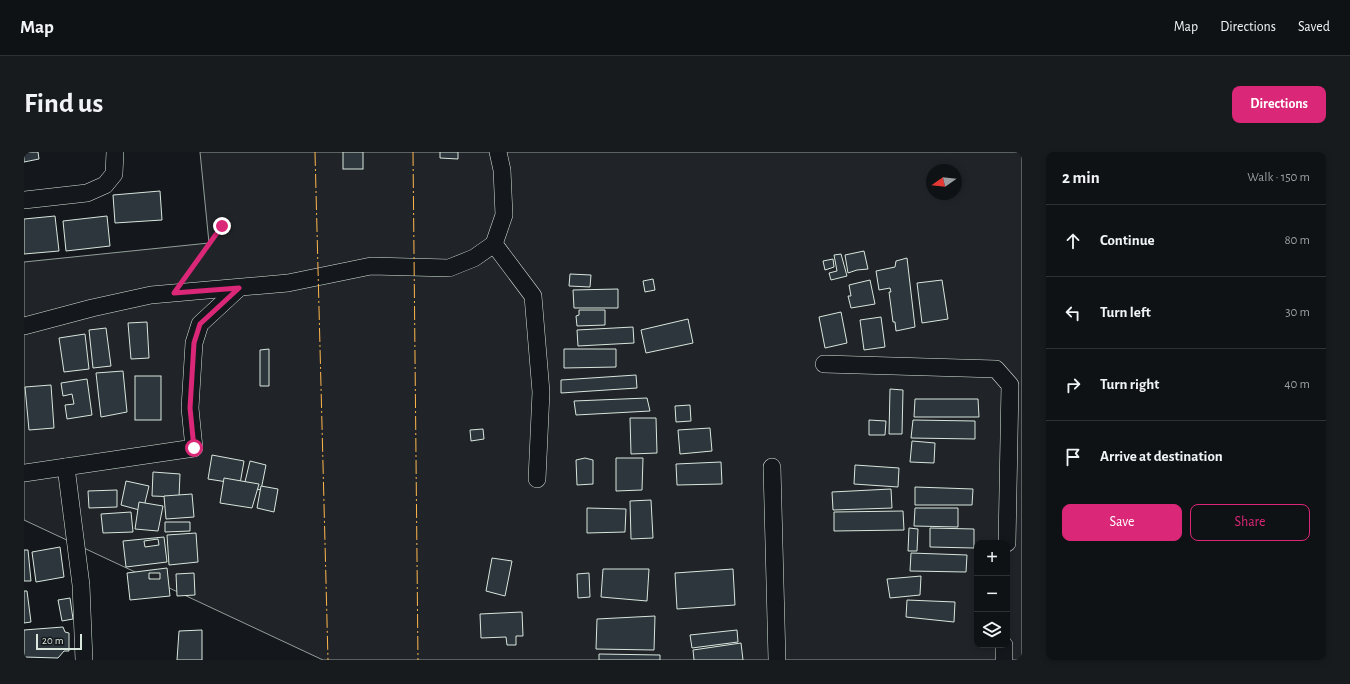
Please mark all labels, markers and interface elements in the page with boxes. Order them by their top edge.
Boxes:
text: Map [20,18,54,37]
text: Map [1174,20,1198,34]
text: Directions [1220,20,1276,34]
text: Saved [1298,20,1330,34]
button: Directions [1232,86,1326,123]
text: Find us [24,90,103,118]
north arrow [926,164,962,200]
text: 2 min [1062,169,1100,186]
text: Walk · 150 m [1247,171,1310,184]
route end [213,217,231,235]
icon: ahead [1062,230,1084,252]
text: Continue [1100,233,1155,248]
text: 80 m [1284,234,1310,247]
icon: left [1062,302,1084,324]
text: Turn left [1100,305,1151,320]
text: 30 m [1285,306,1310,319]
icon: right [1062,374,1084,396]
text: Turn right [1100,377,1159,392]
text: 40 m [1284,378,1310,391]
route start [185,439,203,457]
icon: arrive [1062,446,1084,468]
text: Arrive at destination [1100,449,1223,464]
button: Save [1062,504,1182,541]
button: Share [1190,504,1310,541]
map controls [974,540,1010,648]
button: + [974,540,1010,576]
button: − [974,576,1010,612]
button: layers [974,612,1010,648]
scale bar [36,632,82,651]
text: 20 m [42,635,63,646]

